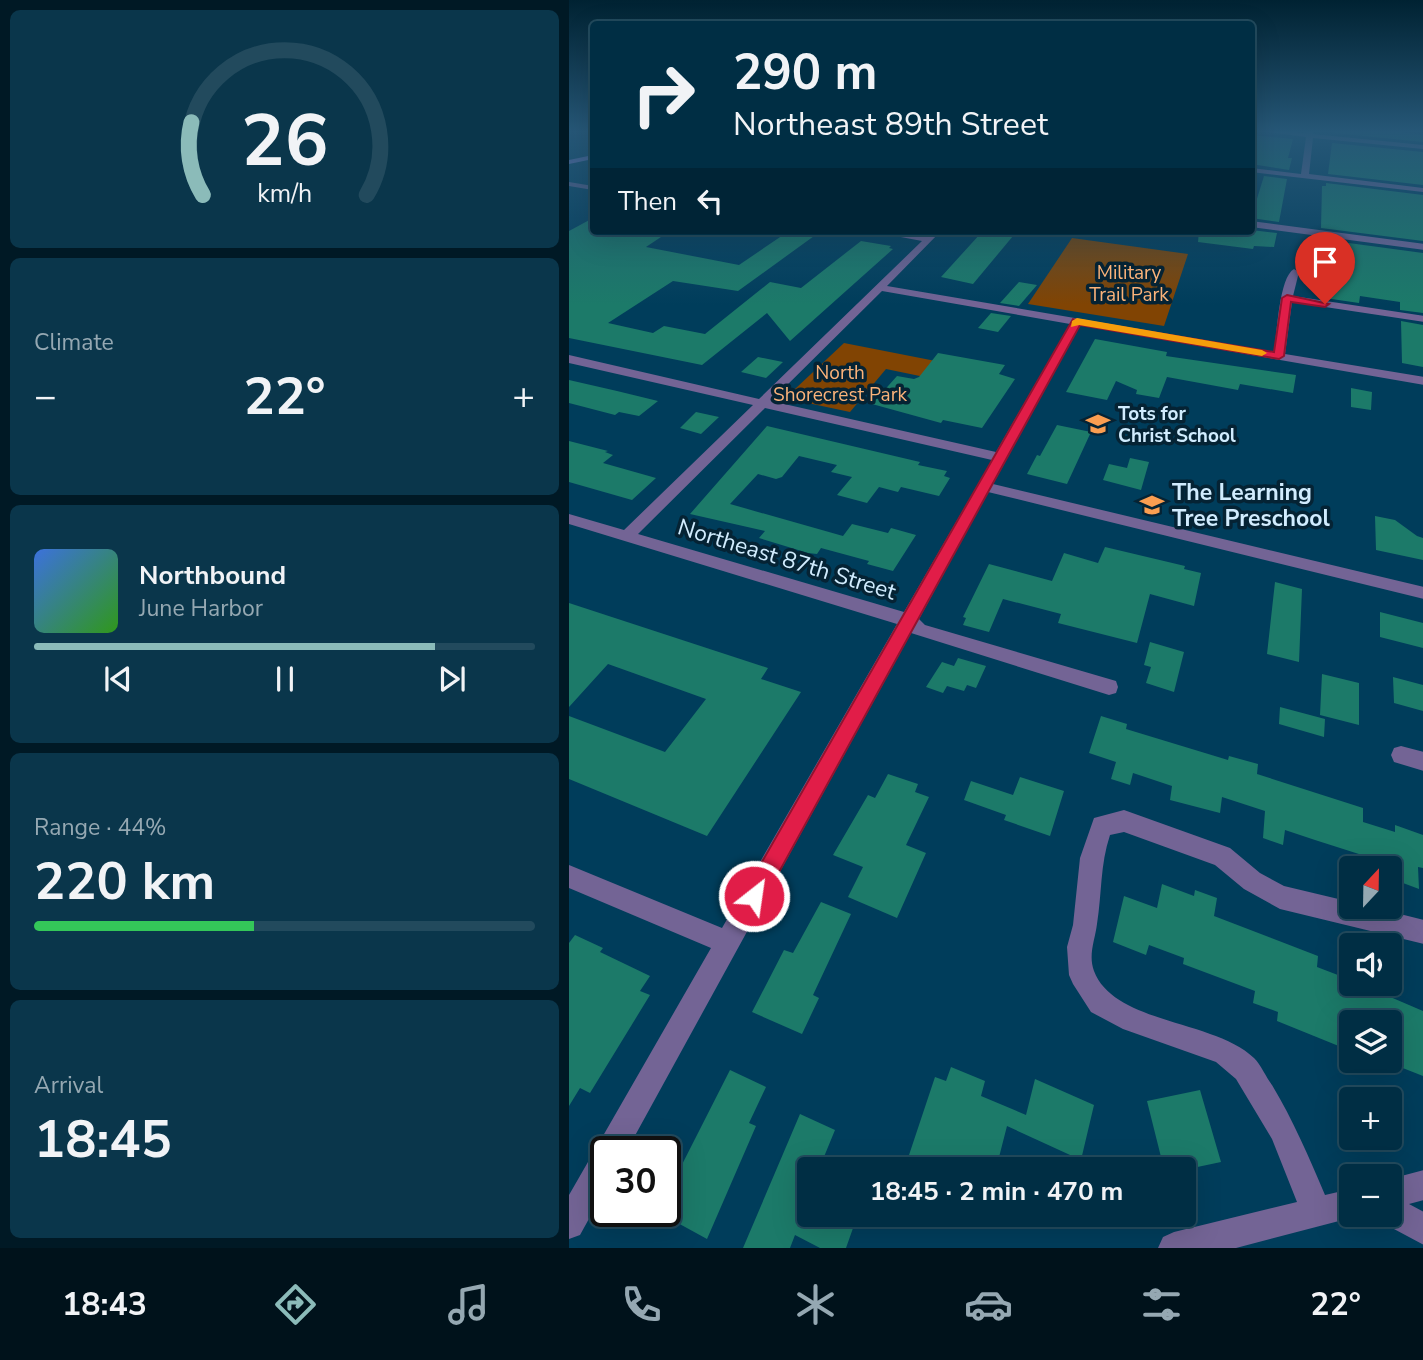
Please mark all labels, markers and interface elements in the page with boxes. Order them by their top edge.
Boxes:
text: 290 m [733,39,877,106]
icon: right [618,49,709,140]
text: 26 [241,91,328,191]
text: Northeast 89th Street [733,103,1048,146]
text: km/h [257,177,312,211]
icon: left [691,182,729,220]
text: Then [618,184,677,219]
pin [1295,232,1355,304]
icon: arrive [1306,243,1344,281]
park label: Military Trail Park [1089,260,1169,308]
text: Climate [34,327,114,358]
park label: North Shorecrest Park [773,360,907,408]
text: 22° [243,361,326,432]
text: − [34,371,57,422]
text: + [512,371,535,422]
place label: Tots for Christ School [1118,401,1236,449]
school or university icon: Tots for Christ School [1084,410,1112,438]
place label: The Learning Tree Preschool [1172,477,1331,534]
school or university icon: The Learning Tree Preschool [1138,491,1166,519]
street label: Northeast 87th Street [674,512,901,608]
text: Northbound [139,558,286,593]
text: June Harbor [139,593,263,624]
icon: previous [99,660,137,698]
icon: pause [266,660,304,698]
icon: next [433,660,471,698]
text: Range · 44% [34,812,166,843]
text: 220 km [34,846,215,917]
north arrow [1339,856,1402,919]
map controls [1339,856,1402,1227]
position arrow [717,859,791,933]
button: sound [1339,933,1402,996]
button: layers [1339,1010,1402,1073]
text: Arrival [34,1070,103,1101]
button: + [1339,1087,1402,1150]
text: 18:45 [34,1104,172,1175]
speed limit sign: 30 [590,1136,681,1227]
button: − [1339,1164,1402,1227]
text: 18:45 · 2 min · 470 m [870,1174,1123,1209]
icon: directions [271,1280,320,1329]
icon: music [444,1280,493,1329]
icon: phone [617,1280,666,1329]
icon: climate [791,1280,840,1329]
icon: car [964,1280,1013,1329]
icon: filters [1137,1280,1186,1329]
text: 18:43 [62,1283,147,1326]
text: 22° [1310,1283,1361,1326]

